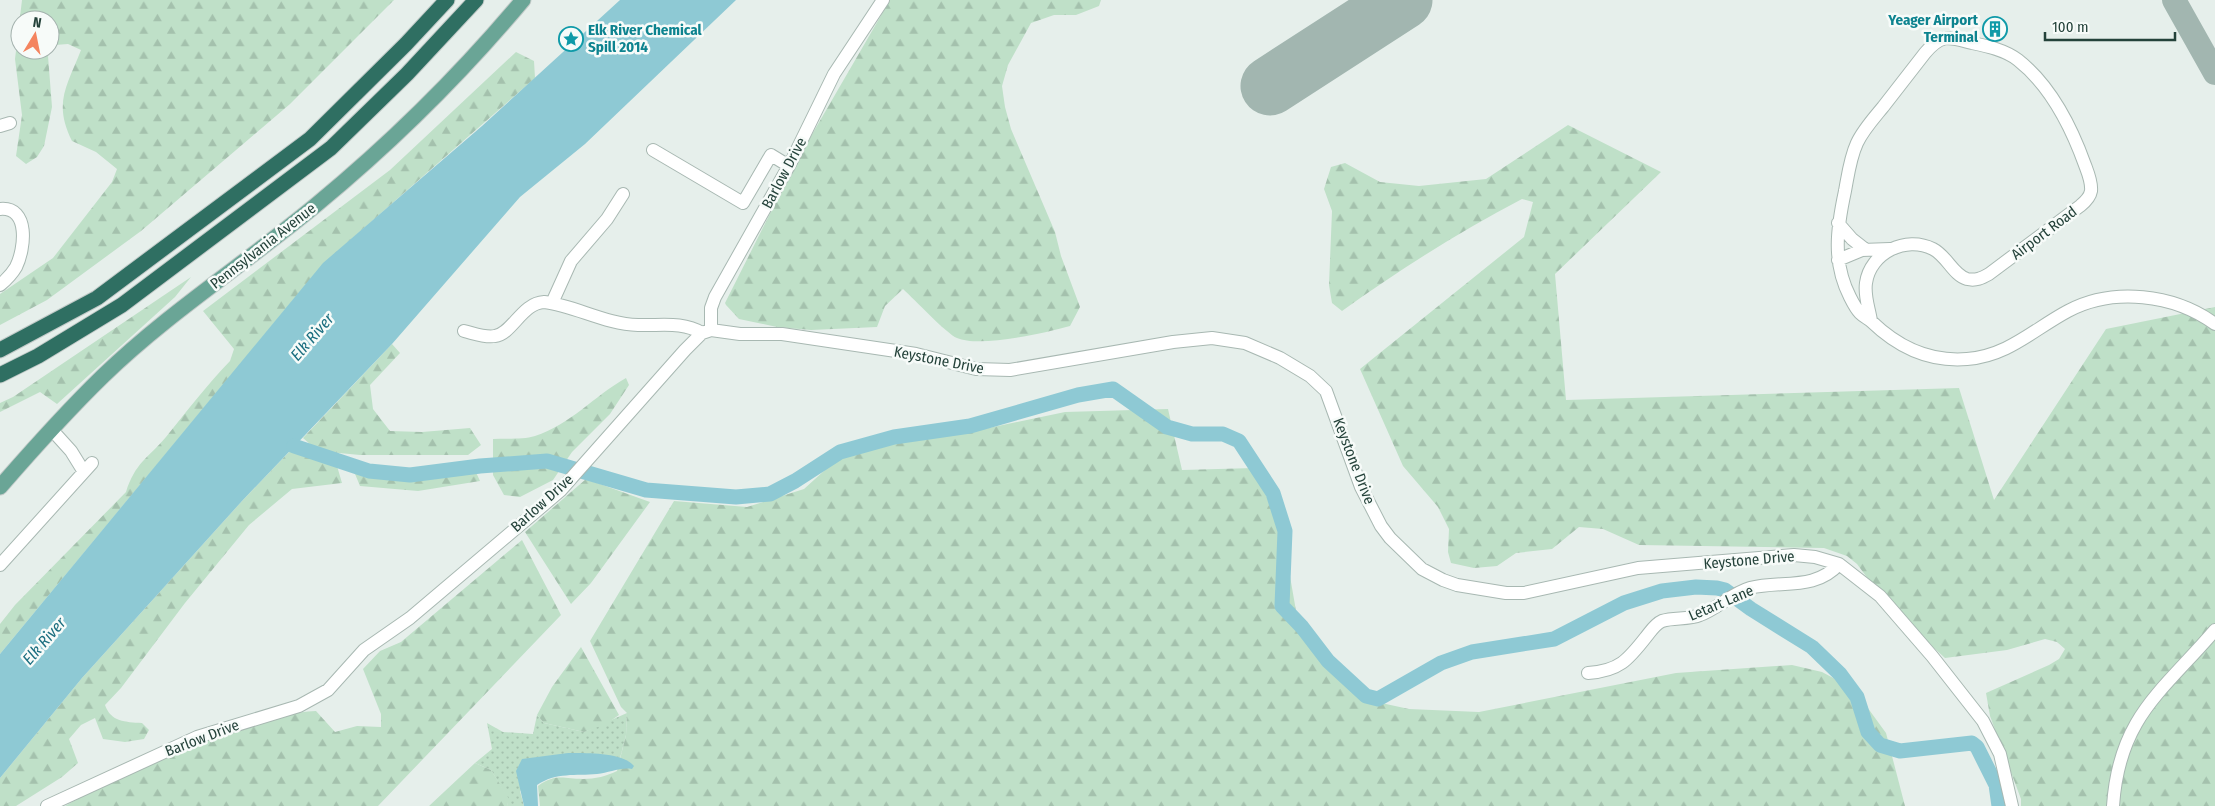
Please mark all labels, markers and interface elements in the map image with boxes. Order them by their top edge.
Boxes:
north arrow [10,10,60,60]
scale bar [2045,10,2175,42]
place label: Yeager Airport Terminal [1887,11,1979,46]
text: N [32,14,43,32]
building icon: Yeager Airport Terminal [1982,16,2008,42]
text: 100 m [2052,18,2089,36]
place label: Elk River Chemical Spill 2014 [588,21,702,56]
place icon: Elk River Chemical Spill 2014 [558,26,584,52]
street label: Barlow Drive [758,134,810,212]
street label: Pennsylvania Avenue [207,199,319,293]
street label: Airport Road [2008,202,2080,264]
water label: Elk River [286,309,338,364]
street label: Keystone Drive [893,342,985,378]
street label: Keystone Drive [1329,415,1379,507]
street label: Barlow Drive [507,470,577,536]
street label: Keystone Drive [1703,547,1795,573]
street label: Letart Lane [1686,581,1756,625]
water label: Elk River [18,613,70,668]
street label: Barlow Drive [163,716,241,760]

